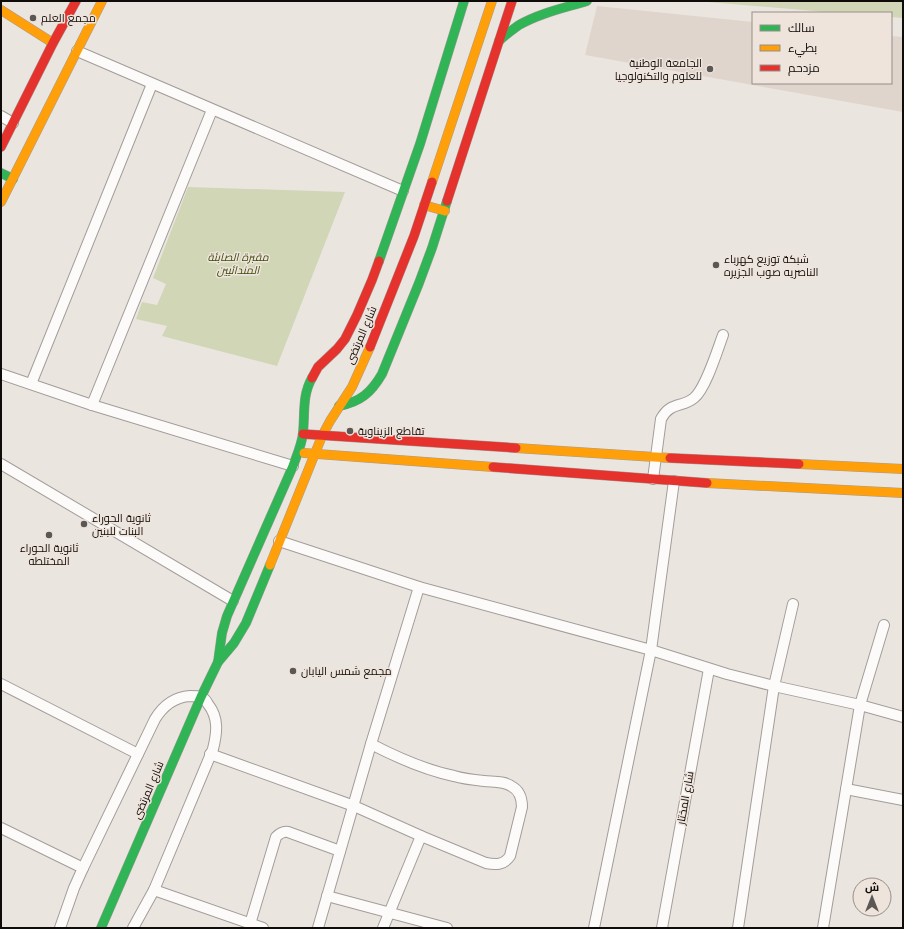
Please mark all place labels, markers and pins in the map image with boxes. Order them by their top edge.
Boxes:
place label: مجمع العلم [41,11,96,26]
marker: مجمع العلم [28,13,38,23]
place label: الجامعة الوطنية للعلوم والتكنولوجيا [615,56,702,84]
marker: الجامعة الوطنية للعلوم والتكنولوجيا [705,64,715,74]
place label: شبكة توزيع كهرباء الناصريه صوب الجزيره [724,252,818,279]
marker: شبكة توزيع كهرباء الناصريه صوب الجزيره [711,260,721,270]
place label: تقاطع الزيناوية [358,424,424,439]
marker: تقاطع الزيناوية [345,426,355,436]
place label: ثانوية الحوراء البنات للبنين [92,511,151,538]
marker: ثانوية الحوراء البنات للبنين [79,519,89,529]
marker: ثانوية الحوراء المختلطه [44,530,54,540]
place label: ثانوية الحوراء المختلطه [20,541,78,568]
place label: مجمع شمس اليابان [301,664,392,679]
marker: مجمع شمس اليابان [288,666,298,676]

